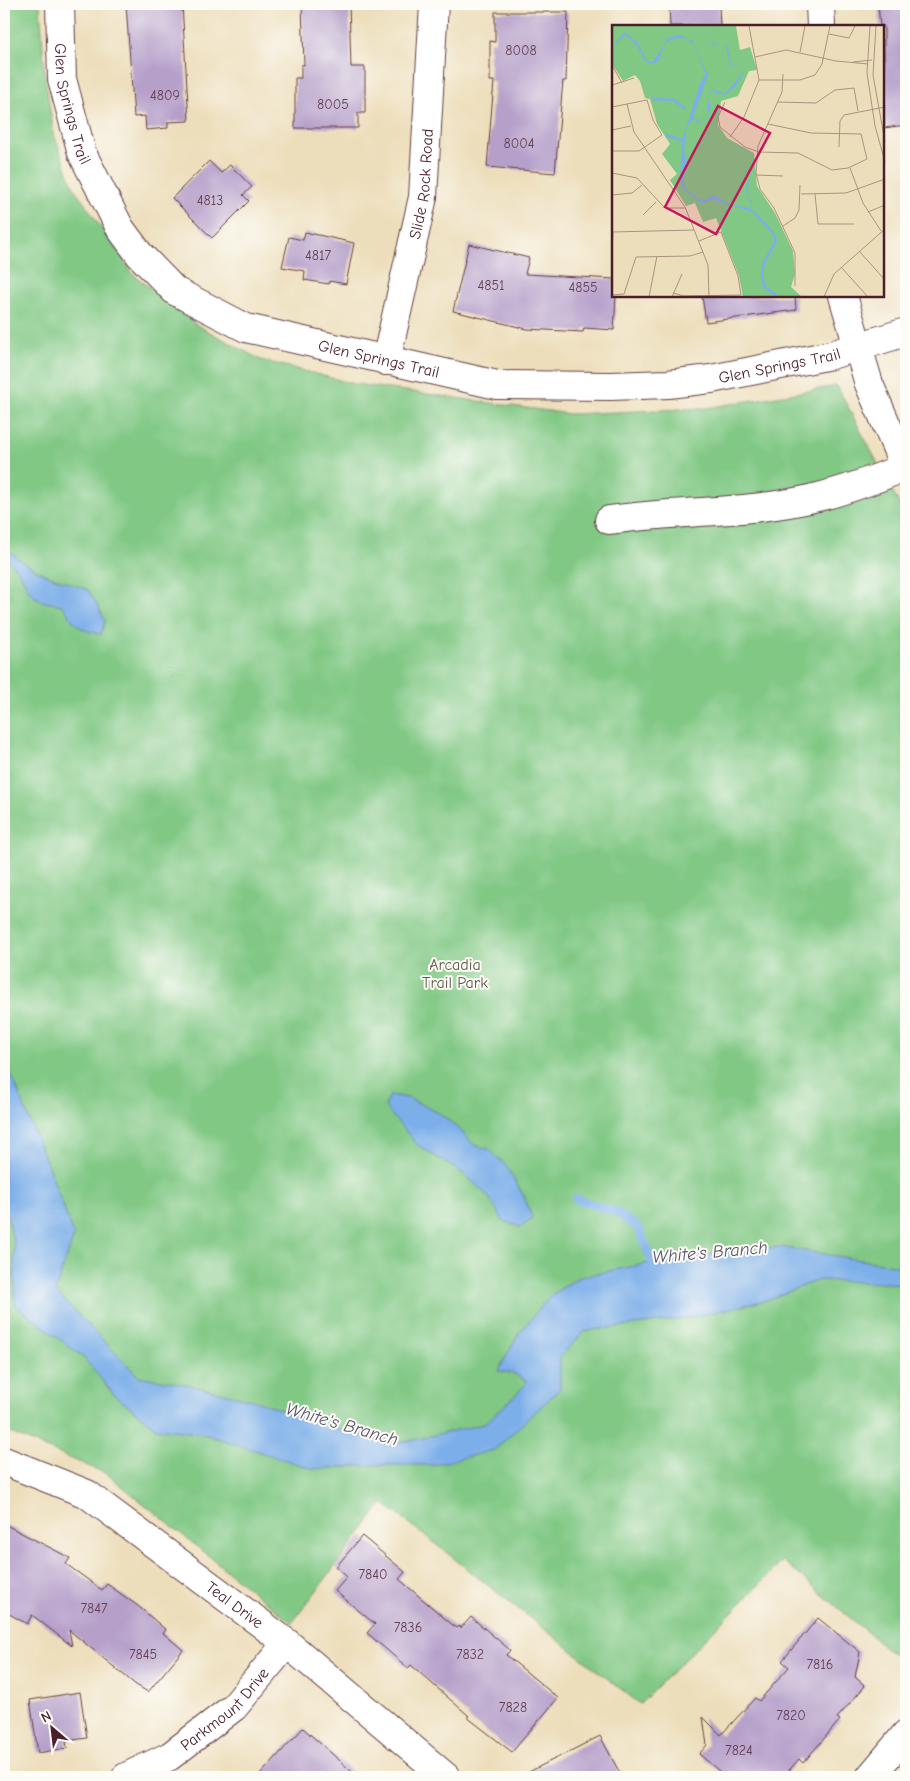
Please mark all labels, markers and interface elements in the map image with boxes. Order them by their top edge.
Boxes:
inset map [612,25,885,298]
house number: 8008 [505,42,537,59]
street label: Glen Springs Trail [51,43,94,168]
house number: 4809 [150,87,180,104]
house number: 8005 [317,96,349,113]
street label: Slide Rock Road [406,128,437,241]
house number: 8004 [503,135,535,152]
house number: 4813 [197,192,223,209]
house number: 4817 [305,247,331,264]
house number: 4851 [477,277,505,294]
house number: 4855 [568,279,598,296]
street label: Glen Springs Trail [316,337,441,382]
street label: Glen Springs Trail [717,345,843,387]
park label: Arcadia Trail Park [422,956,488,992]
water label: White's Branch [651,1237,769,1268]
water label: White's Branch [283,1398,400,1451]
house number: 7840 [358,1566,388,1583]
street label: Teal Drive [202,1578,267,1632]
house number: 7847 [80,1600,108,1617]
house number: 7836 [394,1619,422,1636]
house number: 7845 [129,1646,157,1663]
house number: 7832 [456,1646,484,1663]
house number: 7816 [807,1656,833,1673]
street label: Parkmount Drive [177,1664,273,1755]
house number: 7828 [499,1699,527,1716]
north arrow [28,1704,78,1754]
text: N [38,1707,54,1727]
house number: 7820 [776,1707,806,1724]
house number: 7824 [725,1742,753,1759]

